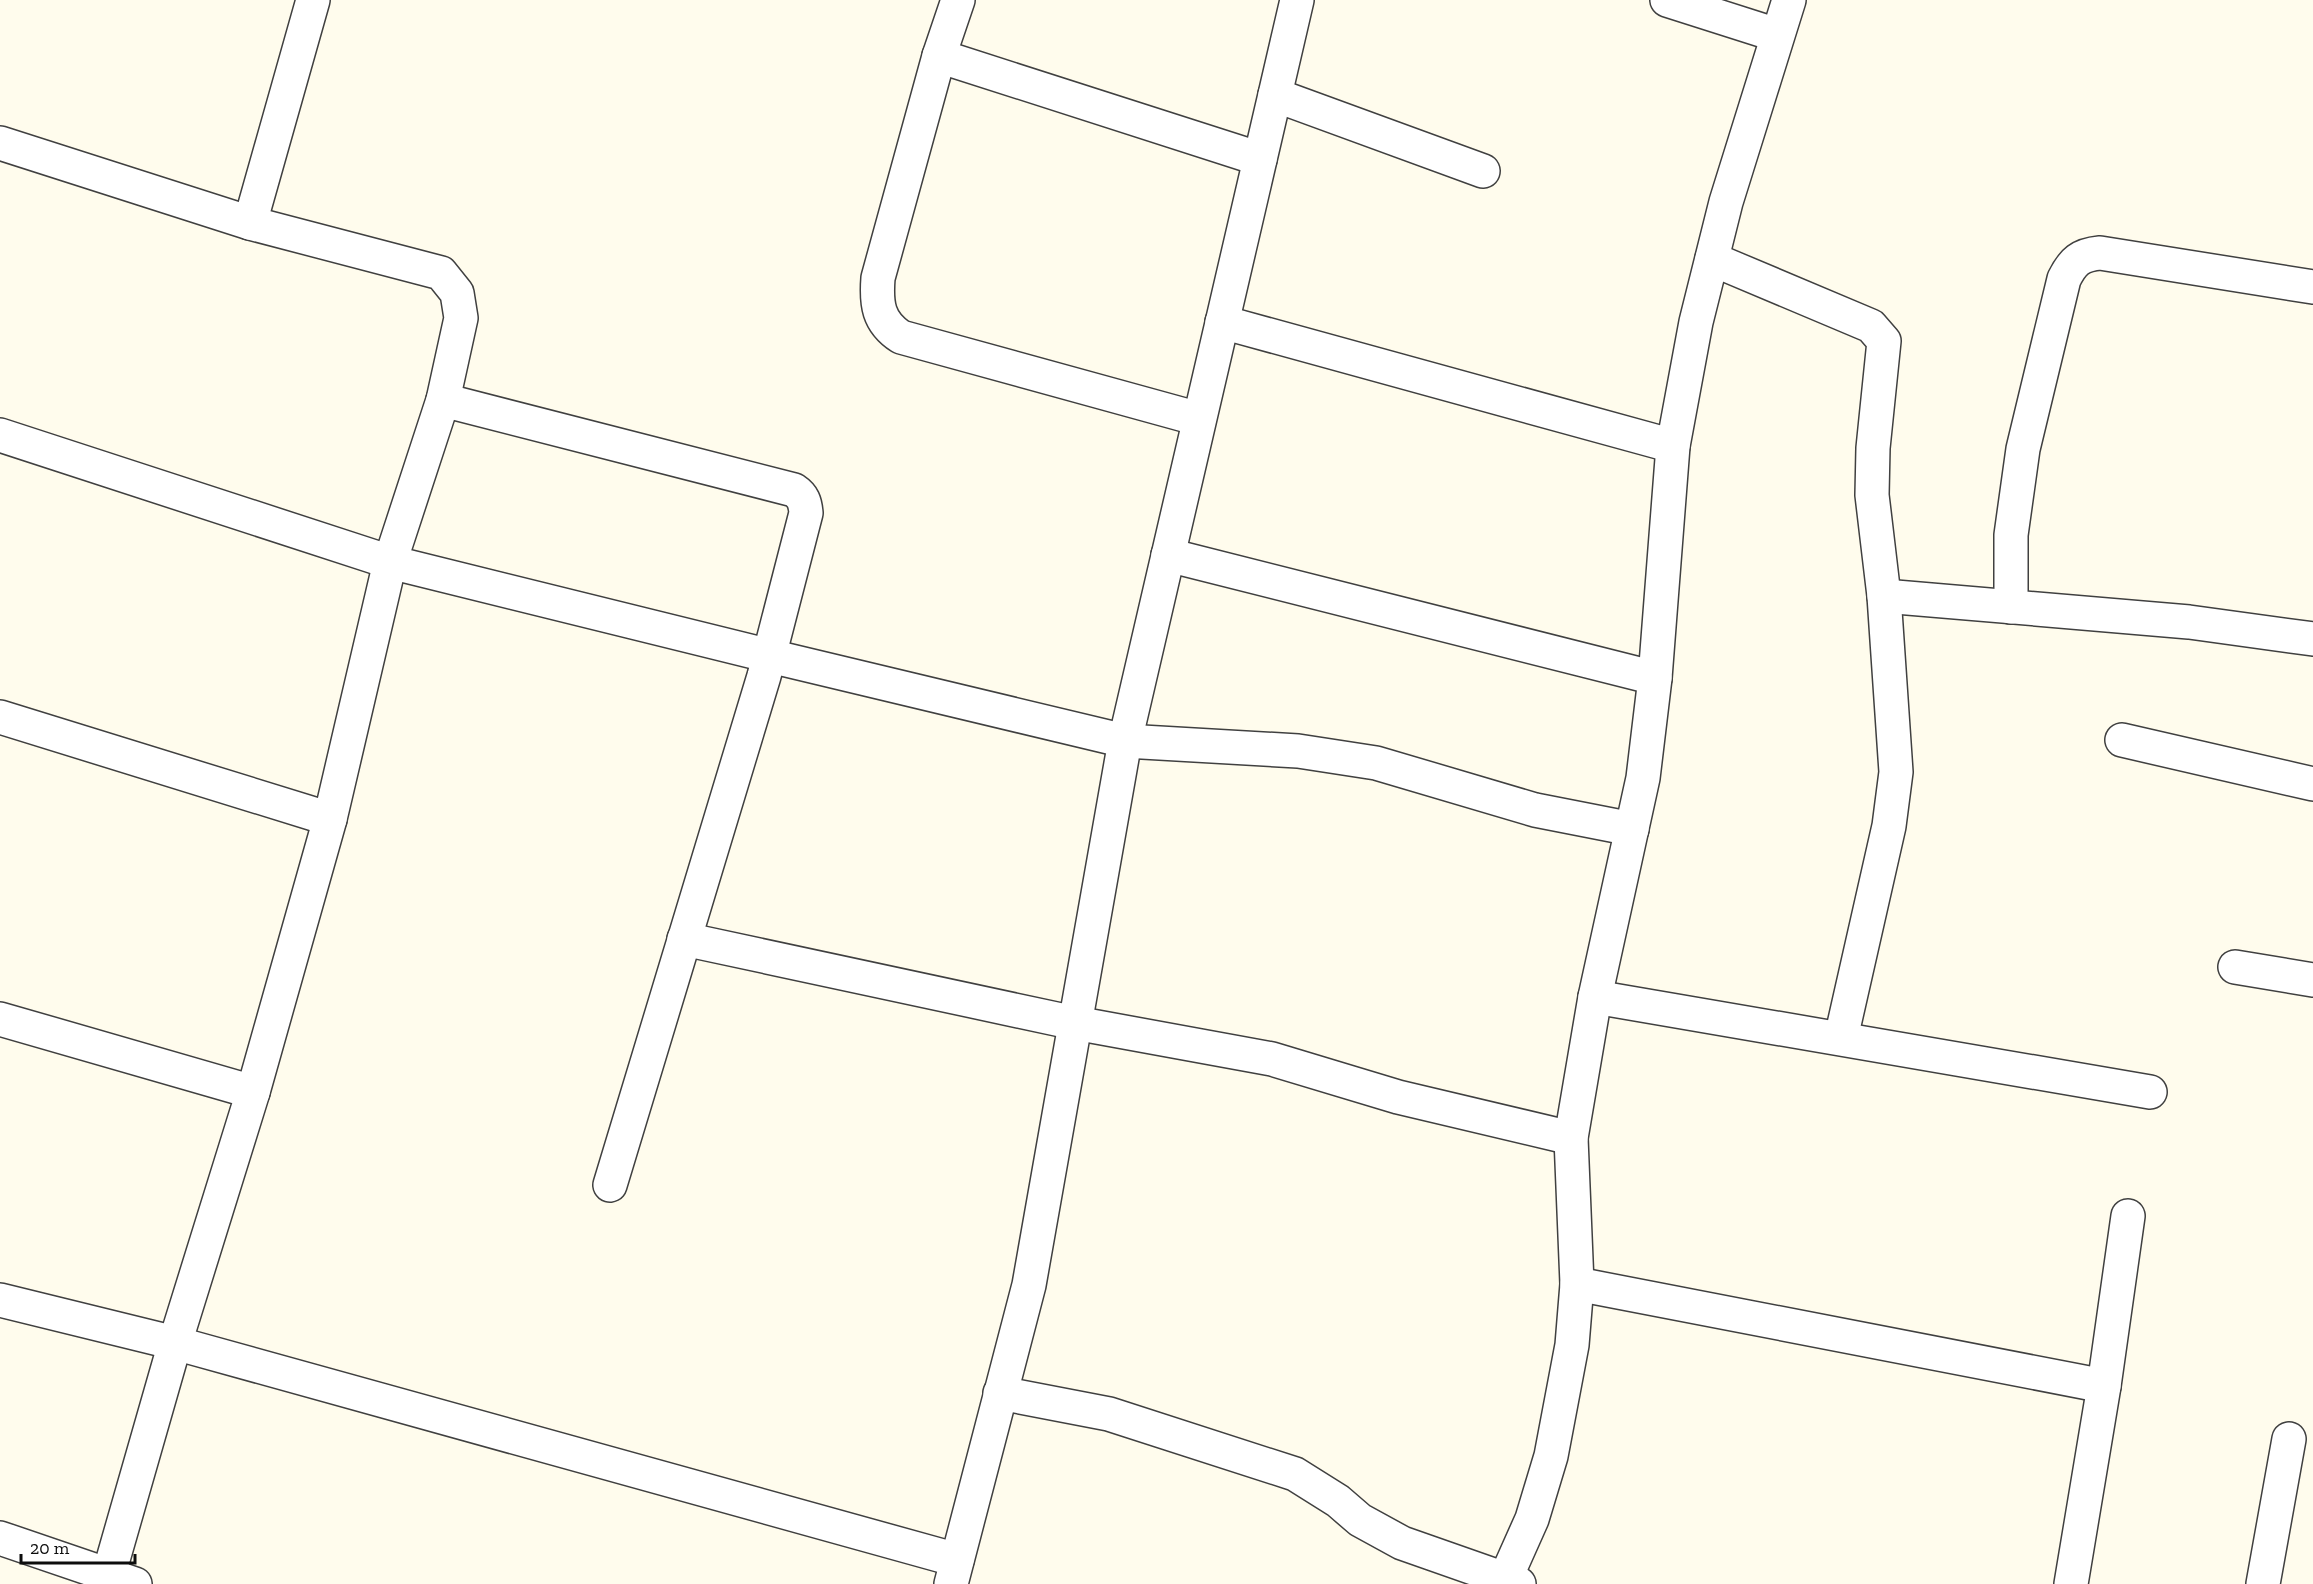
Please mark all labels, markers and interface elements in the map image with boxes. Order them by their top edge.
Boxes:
scale bar [21,1527,135,1565]
text: 20 m [30,1537,70,1559]

